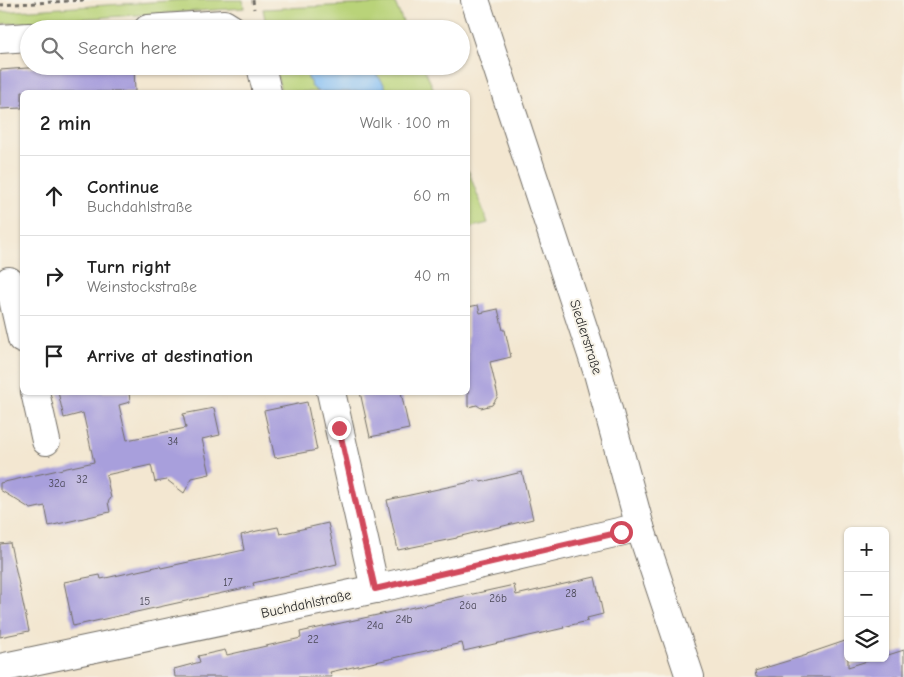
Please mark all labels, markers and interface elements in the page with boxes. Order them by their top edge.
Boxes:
search box [20,20,470,75]
icon: search [38,34,66,62]
text: Search here [78,37,177,59]
text: 2 min [40,111,91,135]
text: Walk · 100 m [360,114,450,132]
text: Continue [87,176,159,198]
icon: ahead [40,182,68,210]
text: 60 m [413,187,450,205]
text: Buchdahlstraße [87,198,192,216]
text: Turn right [87,256,171,278]
icon: right [40,262,68,290]
text: 40 m [414,267,450,285]
text: Weinstockstraße [87,278,197,296]
street label: Siedlerstraße [566,297,606,377]
icon: arrive [40,342,68,370]
text: Arrive at destination [87,345,253,367]
route end [328,417,351,440]
house number: 34 [168,435,178,448]
house number: 32 [76,473,88,486]
house number: 32a [49,477,66,490]
route start [610,521,633,544]
map controls [844,527,889,662]
button: + [844,527,889,572]
button: − [844,572,889,617]
house number: 17 [223,576,233,589]
street label: Buchdahlstraße [259,586,353,622]
house number: 28 [565,587,577,600]
house number: 26b [489,592,507,605]
house number: 15 [140,595,150,608]
house number: 26a [459,599,477,612]
house number: 24b [396,613,413,626]
button: layers [844,617,889,662]
house number: 24a [367,619,383,632]
house number: 22 [307,633,319,646]

